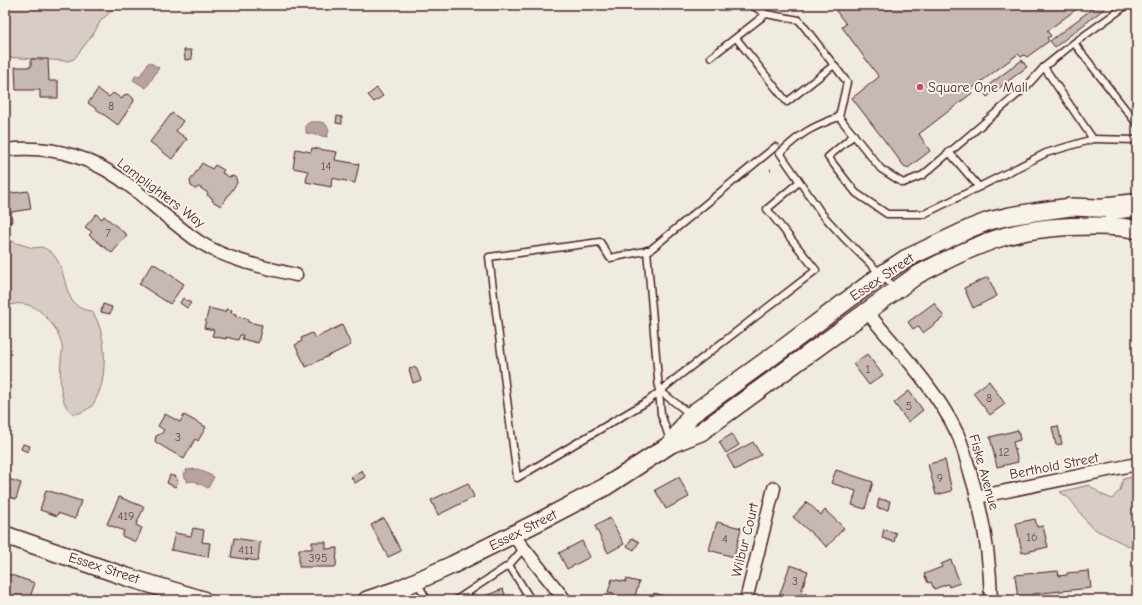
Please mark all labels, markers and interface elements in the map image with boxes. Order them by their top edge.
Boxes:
place label: Square One Mall [928,79,1028,96]
marker: Square One Mall [915,82,925,92]
house number: 8 [108,99,114,113]
street label: Lamplighters Way [114,154,209,232]
house number: 14 [321,159,331,173]
house number: 7 [105,226,111,240]
street label: Essex Street [847,249,918,305]
house number: 1 [866,362,871,376]
house number: 8 [986,391,992,405]
house number: 5 [906,399,912,413]
house number: 3 [175,430,181,444]
street label: Fiske Avenue [965,432,1003,512]
house number: 12 [998,445,1010,459]
street label: Berthold Street [1008,449,1101,483]
house number: 9 [937,471,943,485]
street label: Wilbur Court [728,500,763,579]
street label: Essex Street [486,505,560,554]
house number: 419 [118,509,134,523]
house number: 16 [1026,530,1038,544]
house number: 4 [722,532,728,546]
house number: 411 [238,543,254,557]
street label: Essex Street [66,549,142,588]
house number: 395 [309,551,327,565]
house number: 3 [792,574,798,588]

